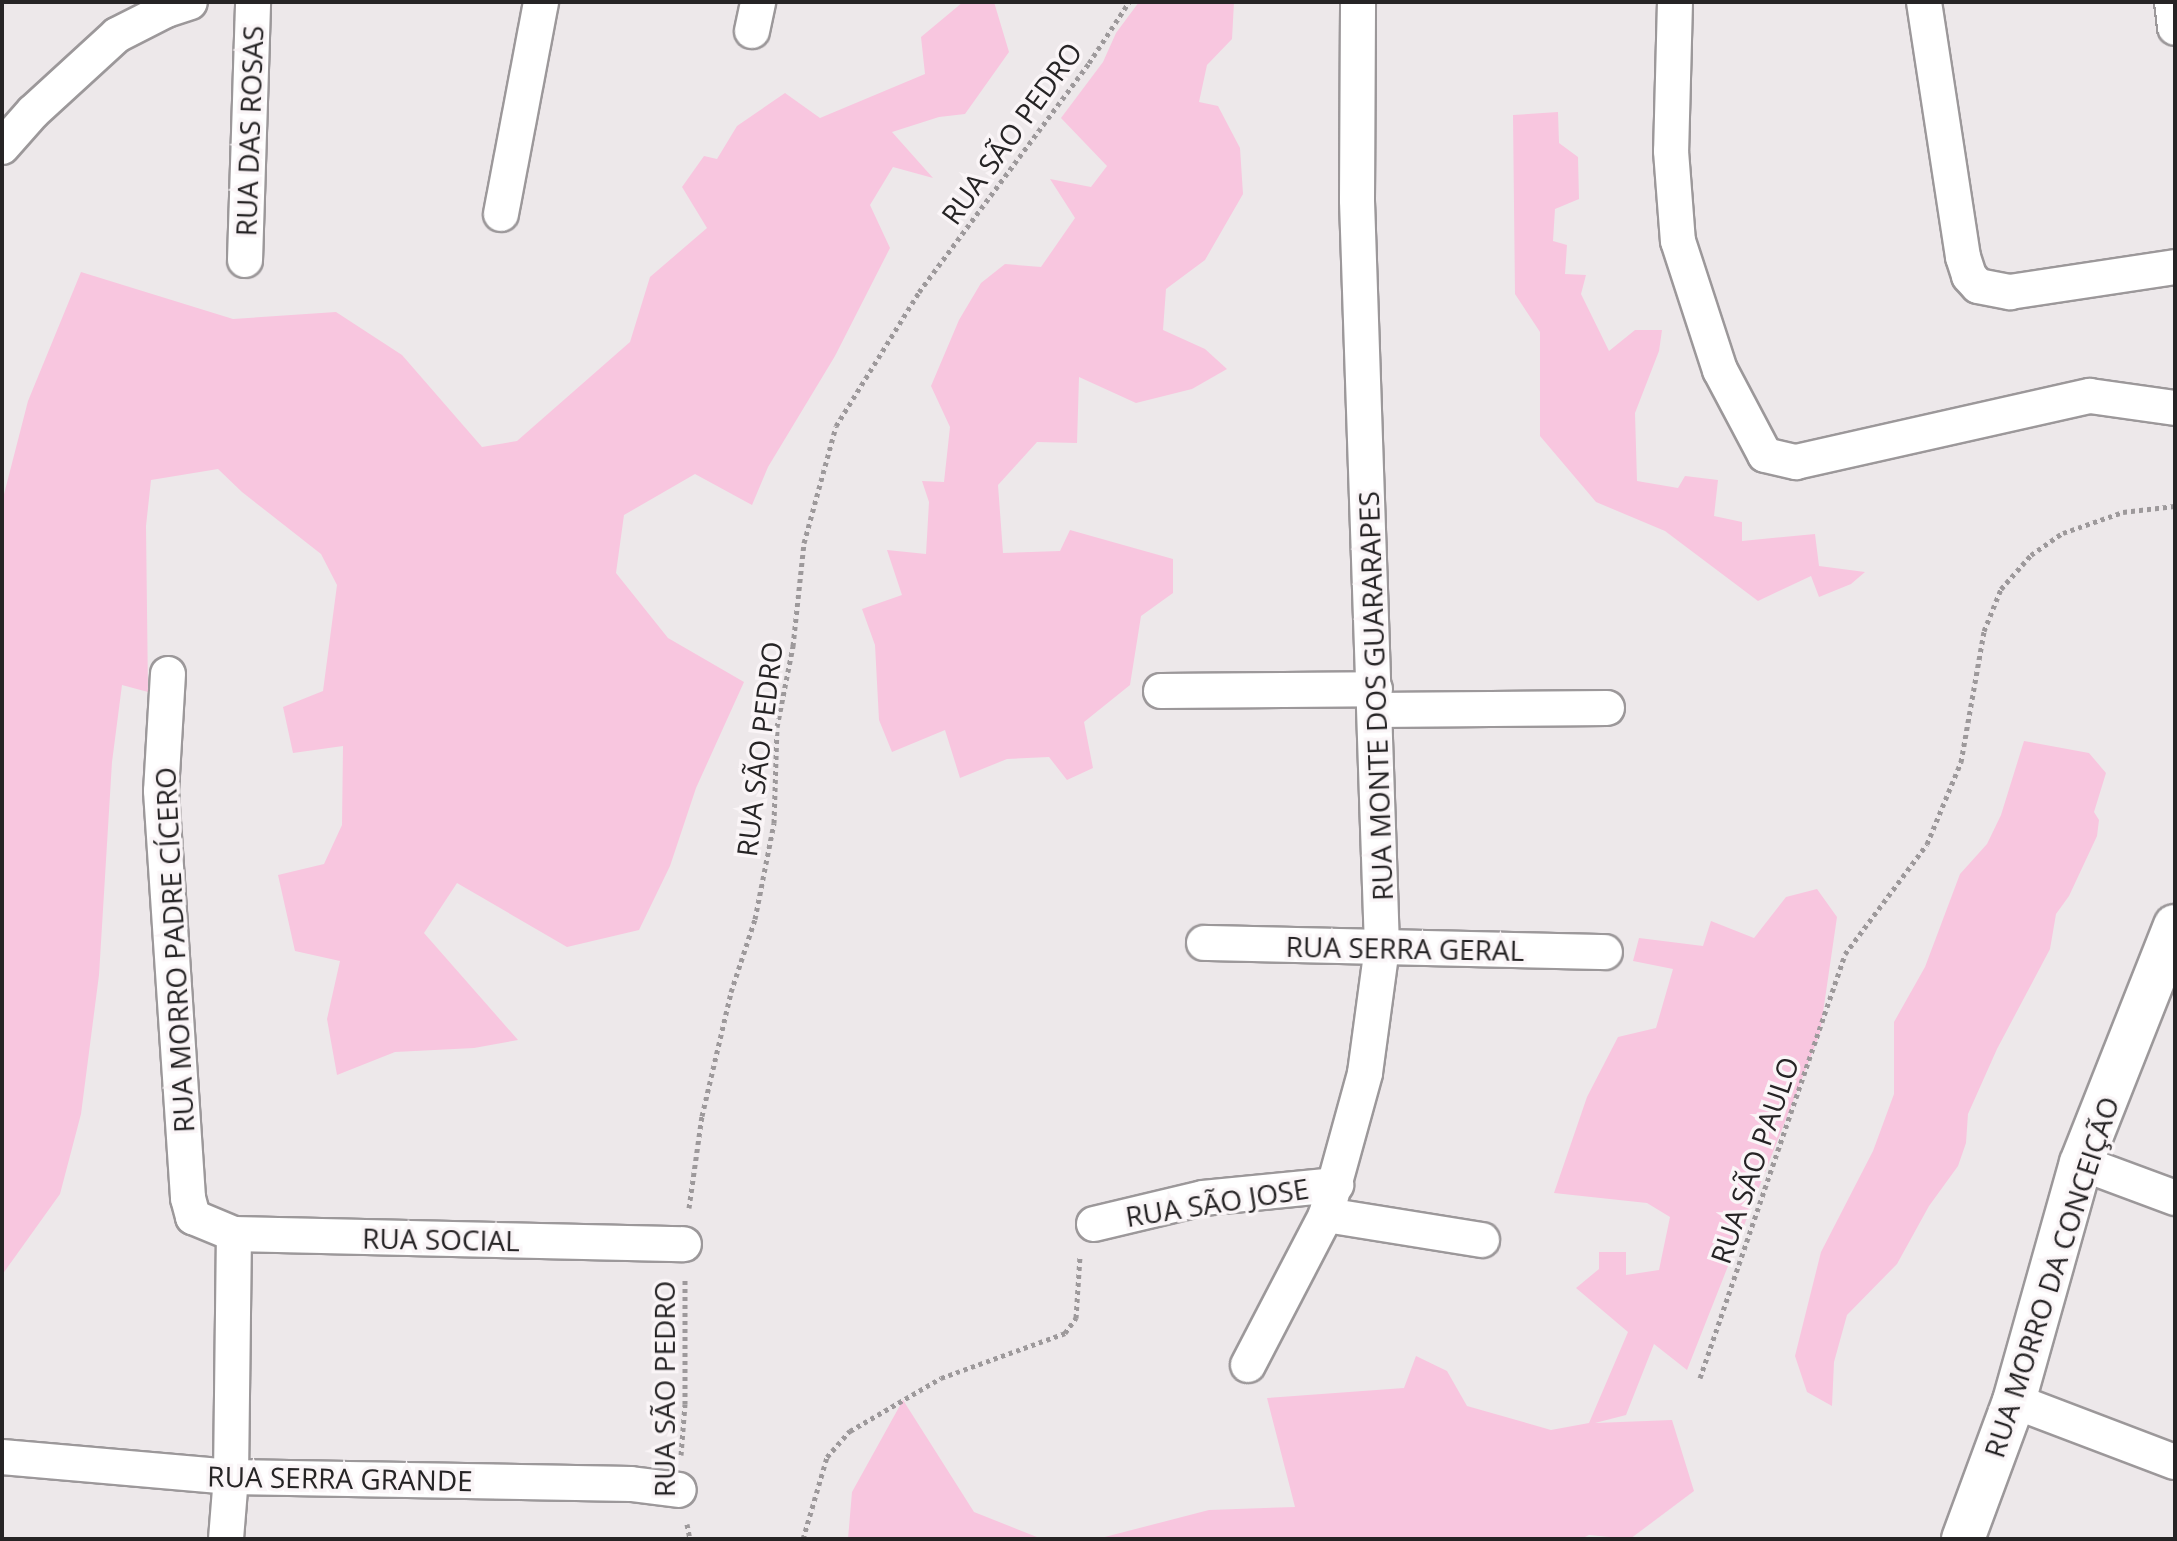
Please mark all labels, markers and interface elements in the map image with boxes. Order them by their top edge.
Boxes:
street label: RUA DAS ROSAS [229,25,269,237]
street label: RUA SÃO PEDRO [934,36,1088,230]
street label: RUA MONTE DOS GUARARAPES [1351,491,1399,901]
street label: RUA SÃO PEDRO [729,639,789,859]
street label: RUA MORRO PADRE CÍCERO [148,766,200,1134]
street label: RUA SERRA GERAL [1285,929,1525,967]
street label: RUA SÃO PAULO [1703,1052,1805,1268]
street label: RUA MORRO DA CONCEIÇÃO [1977,1092,2125,1462]
street label: RUA SÃO JOSE [1123,1171,1311,1233]
street label: RUA SOCIAL [362,1221,520,1257]
street label: RUA SÃO PEDRO [647,1281,681,1497]
street label: RUA SERRA GRANDE [207,1459,473,1497]

